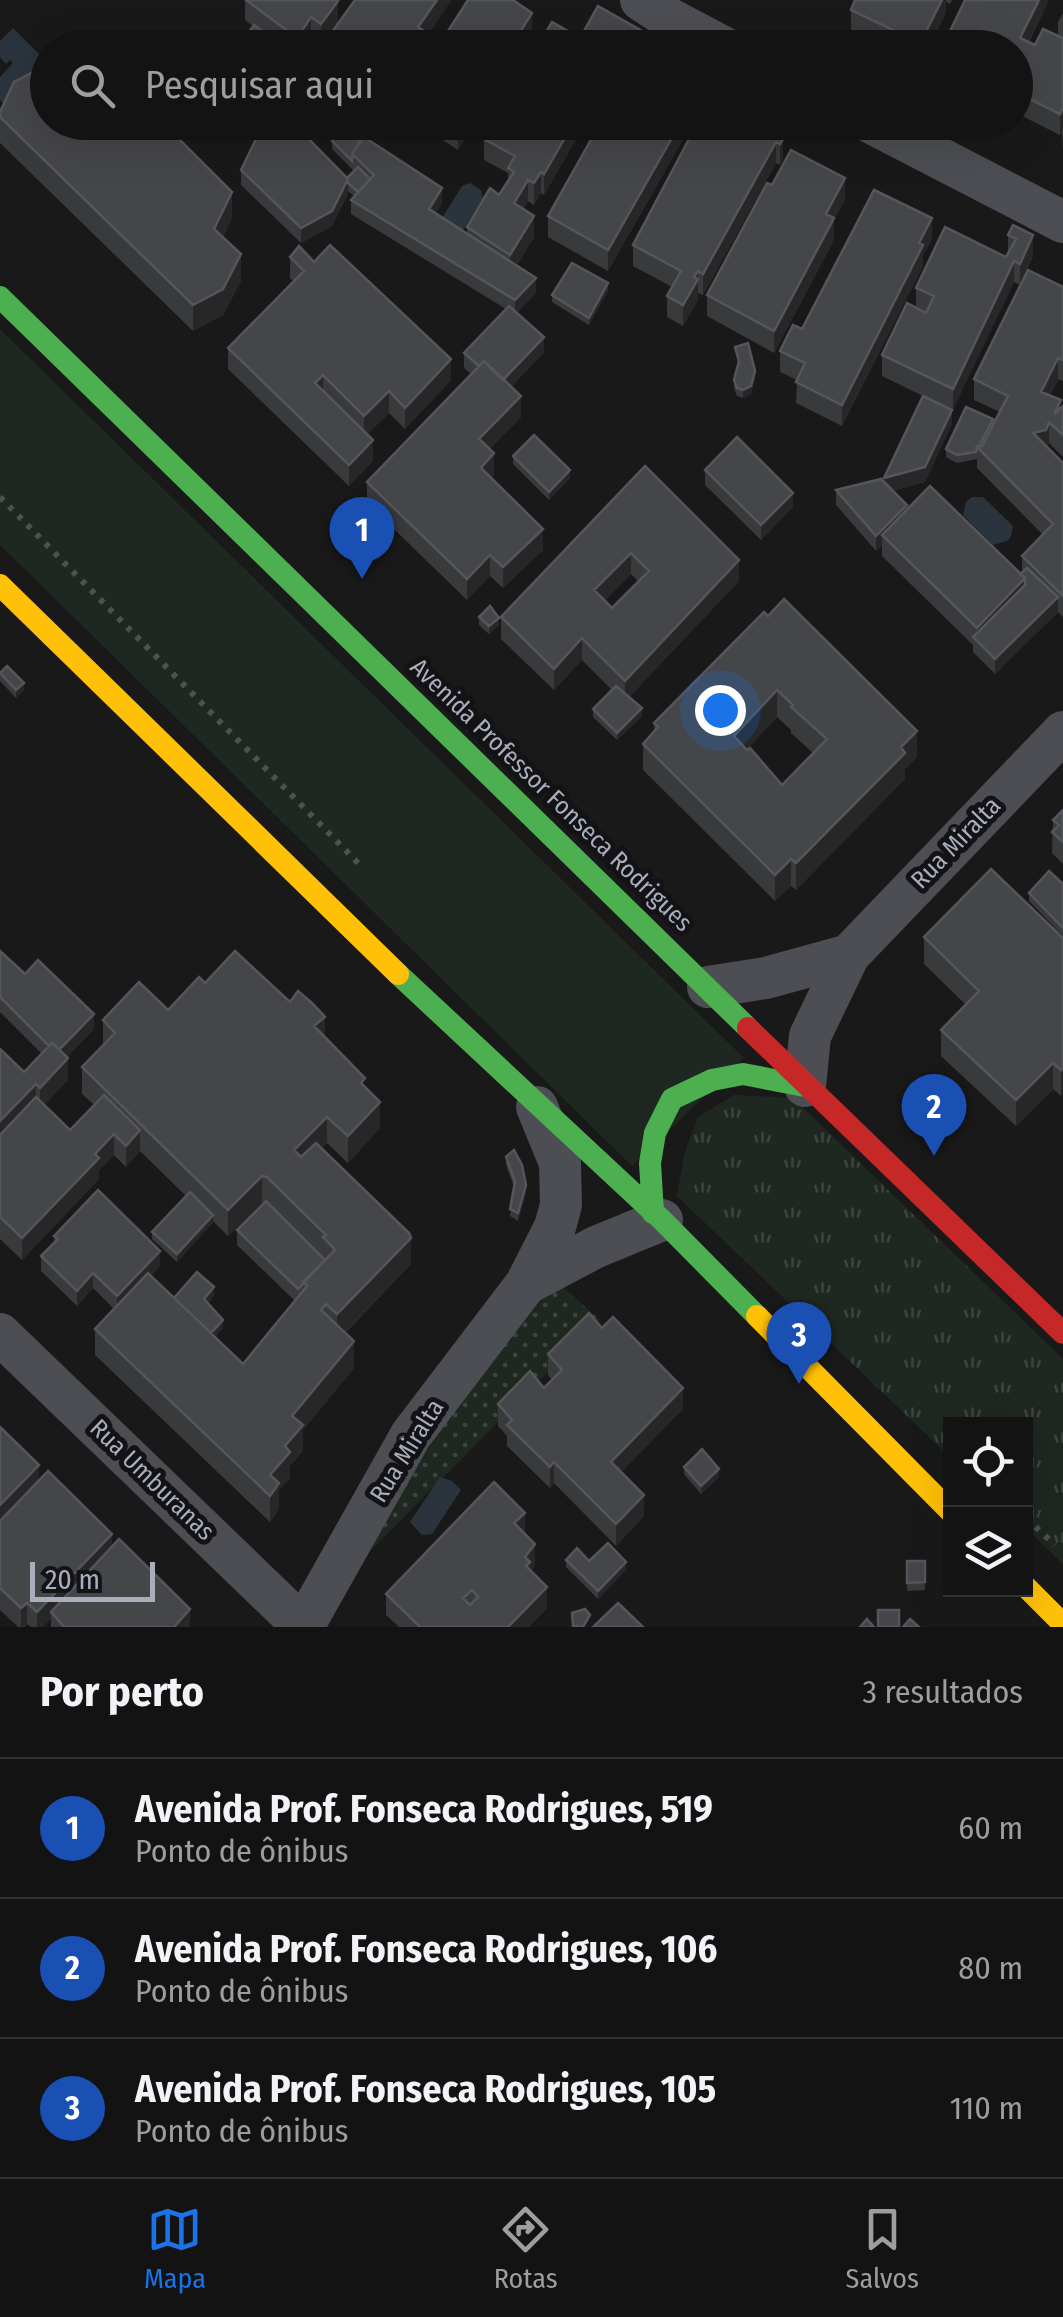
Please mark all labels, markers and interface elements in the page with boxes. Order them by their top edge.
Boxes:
search box [30,30,1033,140]
icon: search [65,58,120,113]
text: Pesquisar aqui [145,62,374,108]
pin: 1 [330,496,394,579]
street label: Avenida Professor Fonseca Rodrigues [404,652,698,938]
your location [695,685,746,736]
street label: Rua Miralta [905,791,1007,895]
pin: 2 [902,1074,966,1156]
pin: 3 [766,1302,832,1384]
street label: Rua Miralta [364,1394,450,1508]
street label: Rua Umburanas [84,1413,220,1547]
map controls [943,1417,1033,1597]
button: locate [943,1417,1033,1507]
button: layers [943,1507,1033,1597]
scale bar [30,1557,155,1602]
text: 20 m [45,1563,100,1596]
text: Por perto [40,1667,204,1717]
text: 3 resultados [863,1673,1023,1711]
text: Avenida Prof. Fonseca Rodrigues, 519 [135,1786,713,1832]
text: 1 [66,1809,79,1847]
text: 60 m [958,1809,1023,1847]
text: Ponto de ônibus [135,1832,348,1870]
text: Avenida Prof. Fonseca Rodrigues, 106 [135,1926,717,1972]
text: 2 [65,1949,80,1987]
text: 80 m [958,1949,1023,1987]
text: Ponto de ônibus [135,1972,348,2010]
text: Avenida Prof. Fonseca Rodrigues, 105 [135,2066,716,2112]
text: 3 [65,2089,80,2127]
text: 110 m [950,2089,1023,2127]
text: Ponto de ônibus [135,2112,348,2150]
tab: Mapa [144,2202,206,2295]
tab: Rotas [494,2202,558,2295]
tab: Salvos [846,2202,919,2295]

